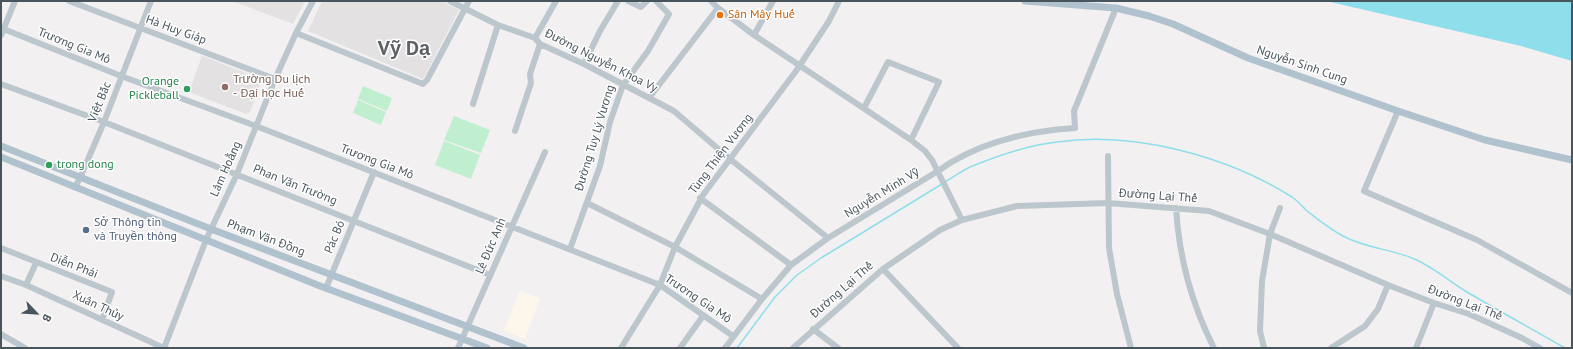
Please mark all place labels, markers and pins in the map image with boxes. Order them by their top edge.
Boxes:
place label: Sân Mây Huế [728,8,795,22]
marker: Sân Mây Huế [715,10,725,20]
place label: Trường Du lịch - Đại học Huế [233,73,310,101]
place label: Orange Pickleball [129,75,179,103]
marker: Trường Du lịch - Đại học Huế [220,82,230,92]
marker: Orange Pickleball [182,84,192,94]
place label: trong dong [57,158,114,172]
marker: trong dong [44,160,54,170]
place label: Sở Thông tin và Truyền thông [94,216,177,244]
marker: Sở Thông tin và Truyền thông [81,225,91,235]

